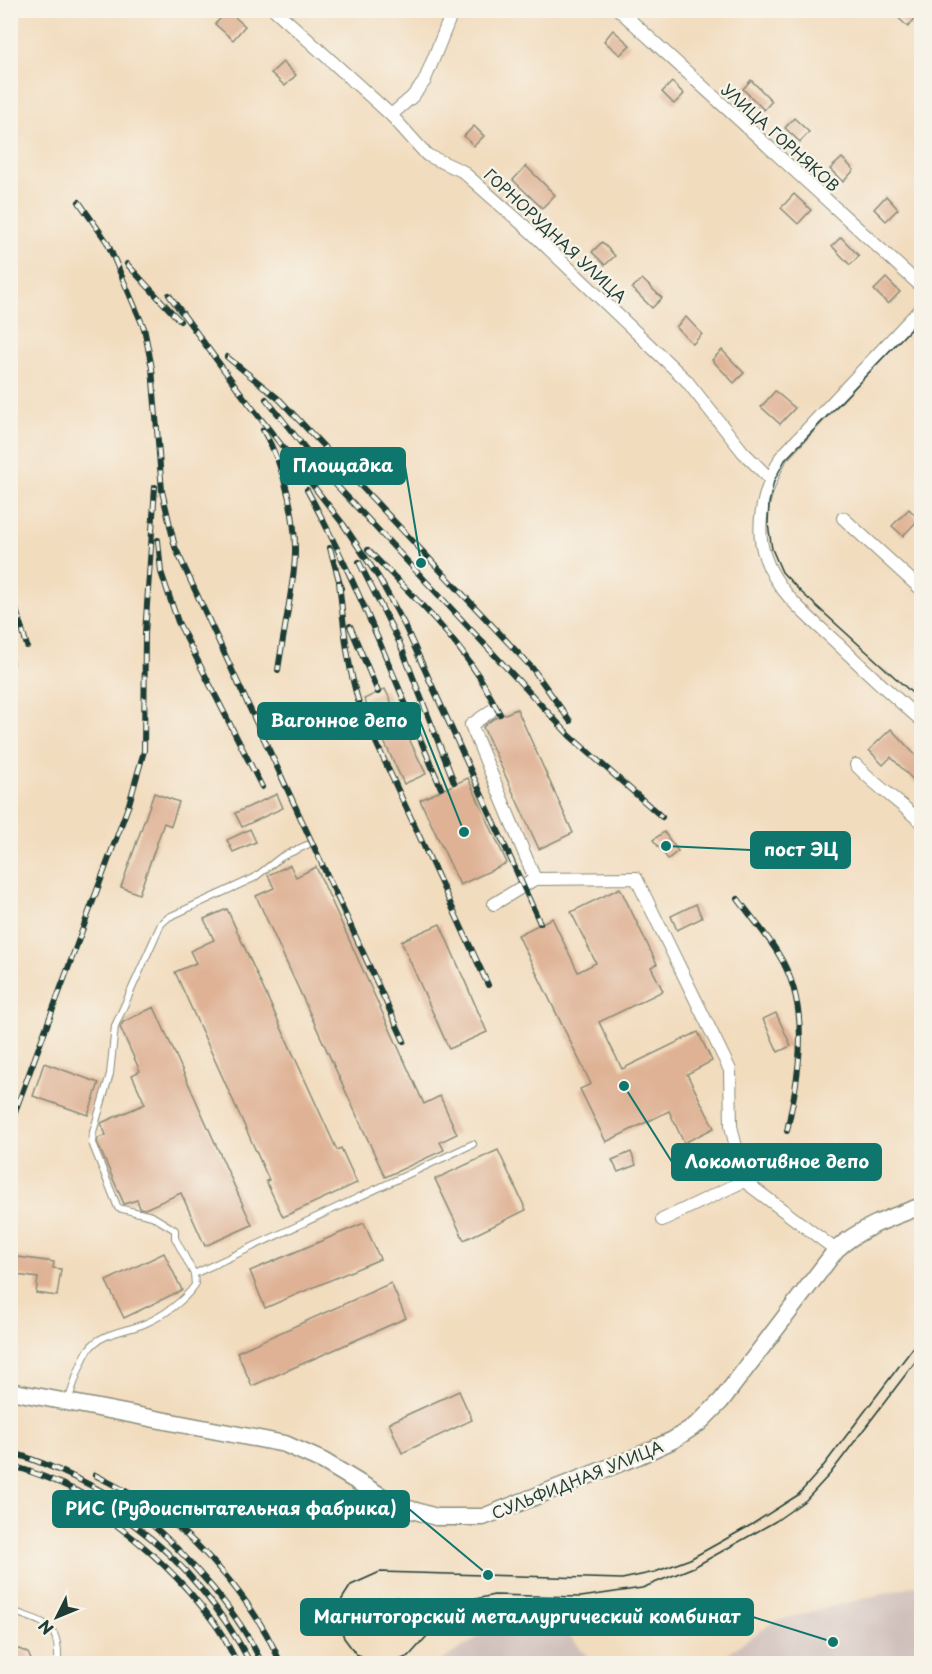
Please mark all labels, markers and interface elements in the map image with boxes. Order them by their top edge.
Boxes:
street label: УЛИЦА ГОРНЯКОВ [717,77,845,197]
street label: ГОРНОРУДНАЯ УЛИЦА [479,162,633,308]
callout: Площадка [281,448,405,484]
text: Площадка [293,451,393,478]
callout: Вагонное депо [258,703,420,739]
text: Вагонное депо [271,706,408,733]
callout: пост ЭЦ [751,832,850,868]
text: пост ЭЦ [764,835,838,862]
callout: Локомотивное депо [672,1144,881,1180]
text: Локомотивное депо [685,1147,869,1174]
street label: СУЛЬФИДНАЯ УЛИЦА [488,1434,666,1524]
callout: РИС (Рудоиспытательная фабрика) [53,1491,409,1527]
text: РИС (Рудоиспытательная фабрика) [65,1494,397,1521]
north arrow [27,1587,87,1647]
callout: Магнитогорский металлургический комбинат [301,1599,753,1635]
text: Магнитогорский металлургический комбинат [314,1602,741,1629]
text: N [32,1615,58,1641]

